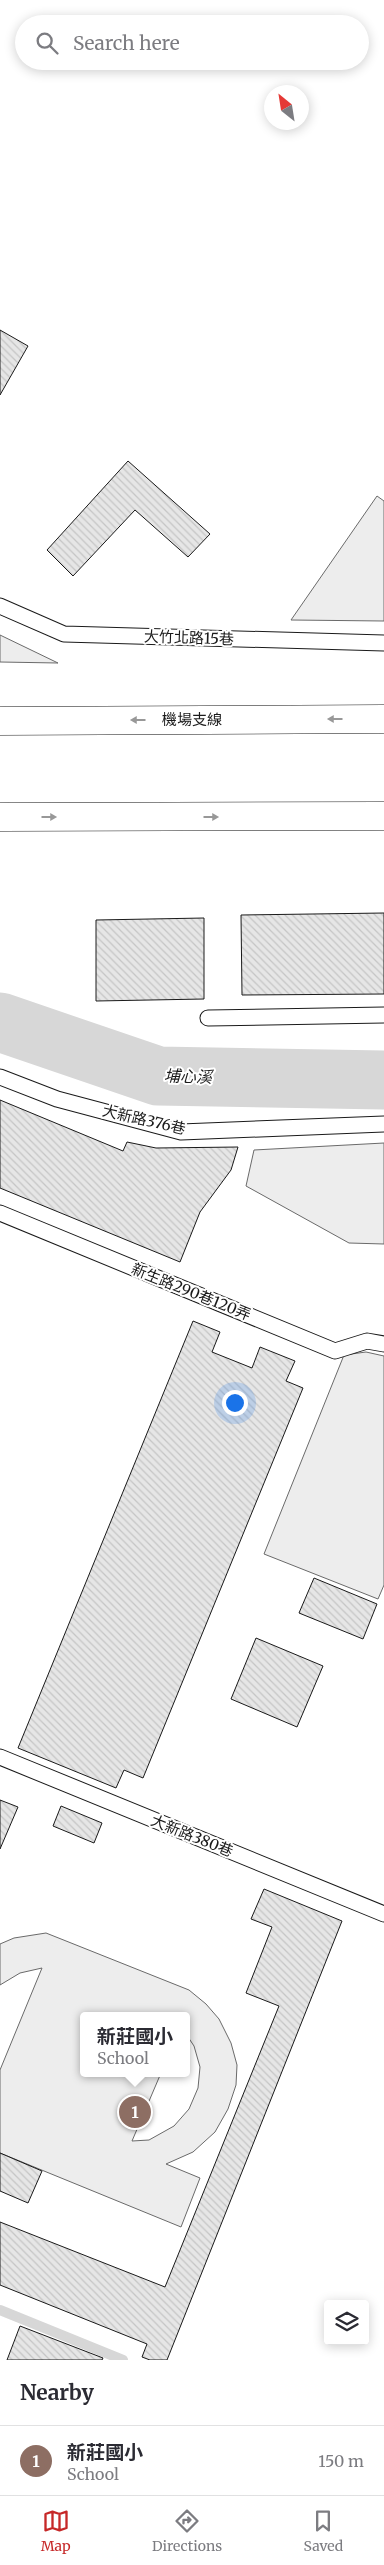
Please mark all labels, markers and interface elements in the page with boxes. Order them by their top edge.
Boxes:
search box [15,15,369,70]
icon: search [33,29,61,57]
text: Search here [73,31,180,55]
north arrow [264,85,309,130]
street label: 大竹北路15巷 [144,626,234,649]
street label: 機場支線 [162,710,222,729]
one-way arrow [327,715,343,723]
one-way arrow [130,716,146,724]
one-way arrow [41,813,57,821]
one-way arrow [203,813,219,821]
water label: 埔心溪 [164,1065,214,1087]
street label: 大新路376巷 [101,1101,188,1138]
street label: 新生路290巷120弄 [129,1259,254,1324]
your location [222,1390,248,1416]
street label: 大新路380巷 [148,1810,236,1861]
popup [80,2012,190,2077]
text: 新莊國小 [97,2024,173,2048]
text: School [97,2048,149,2068]
pin: 1 [119,2093,151,2131]
map controls [324,2300,369,2345]
button: layers [324,2300,369,2345]
text: Nearby [20,2379,94,2406]
text: 新莊國小 [67,2440,143,2464]
text: 1 [32,2451,40,2471]
text: 150 m [318,2451,364,2471]
text: School [67,2464,119,2484]
tab: Map [41,2507,71,2555]
tab: Directions [152,2507,222,2555]
tab: Saved [304,2507,343,2555]

